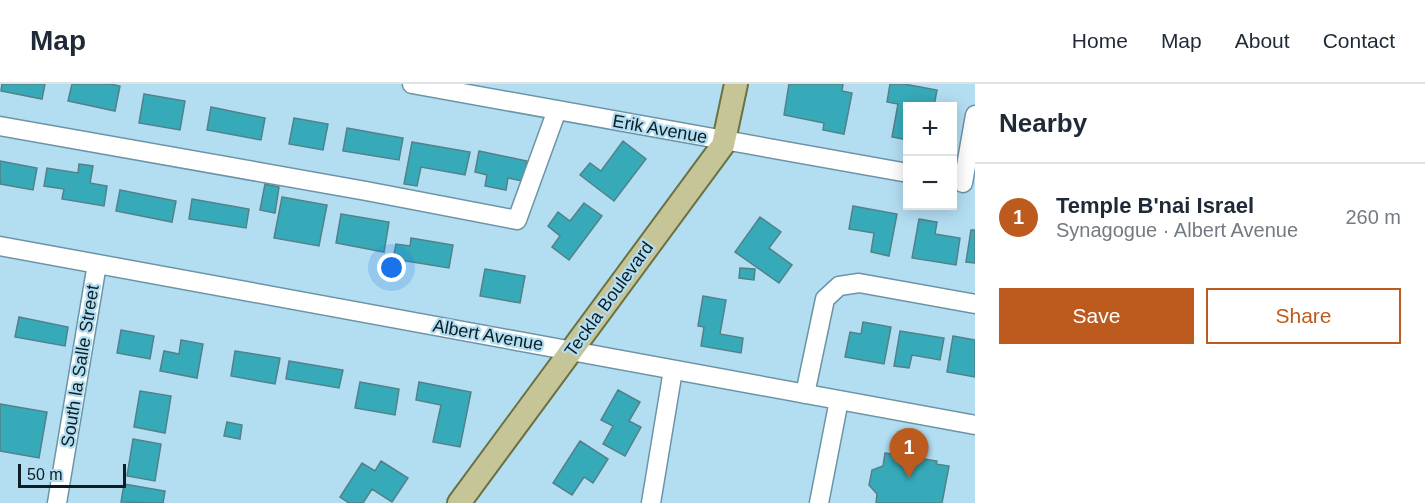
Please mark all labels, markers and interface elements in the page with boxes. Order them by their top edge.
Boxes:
text: Map [30,25,86,56]
text: Home [1072,29,1128,52]
text: Map [1161,29,1202,52]
text: About [1235,29,1290,52]
text: Contact [1323,29,1395,52]
map controls [903,102,957,210]
button: + [903,102,957,156]
text: Nearby [999,108,1087,138]
street label: Erik Avenue [611,111,709,147]
button: − [903,156,957,210]
text: Temple B'nai Israel [1056,193,1254,218]
text: 1 [1013,206,1024,228]
text: 260 m [1345,206,1401,228]
text: Synagogue · Albert Avenue [1056,219,1298,241]
street label: Teckla Boulevard [561,238,657,360]
your location [377,253,406,282]
street label: South la Salle Street [57,283,103,449]
button: Save [999,288,1194,344]
button: Share [1206,288,1401,344]
street label: Albert Avenue [431,315,545,355]
pin: 1 [890,428,928,478]
scale bar [18,461,126,488]
text: 50 m [27,466,63,483]

